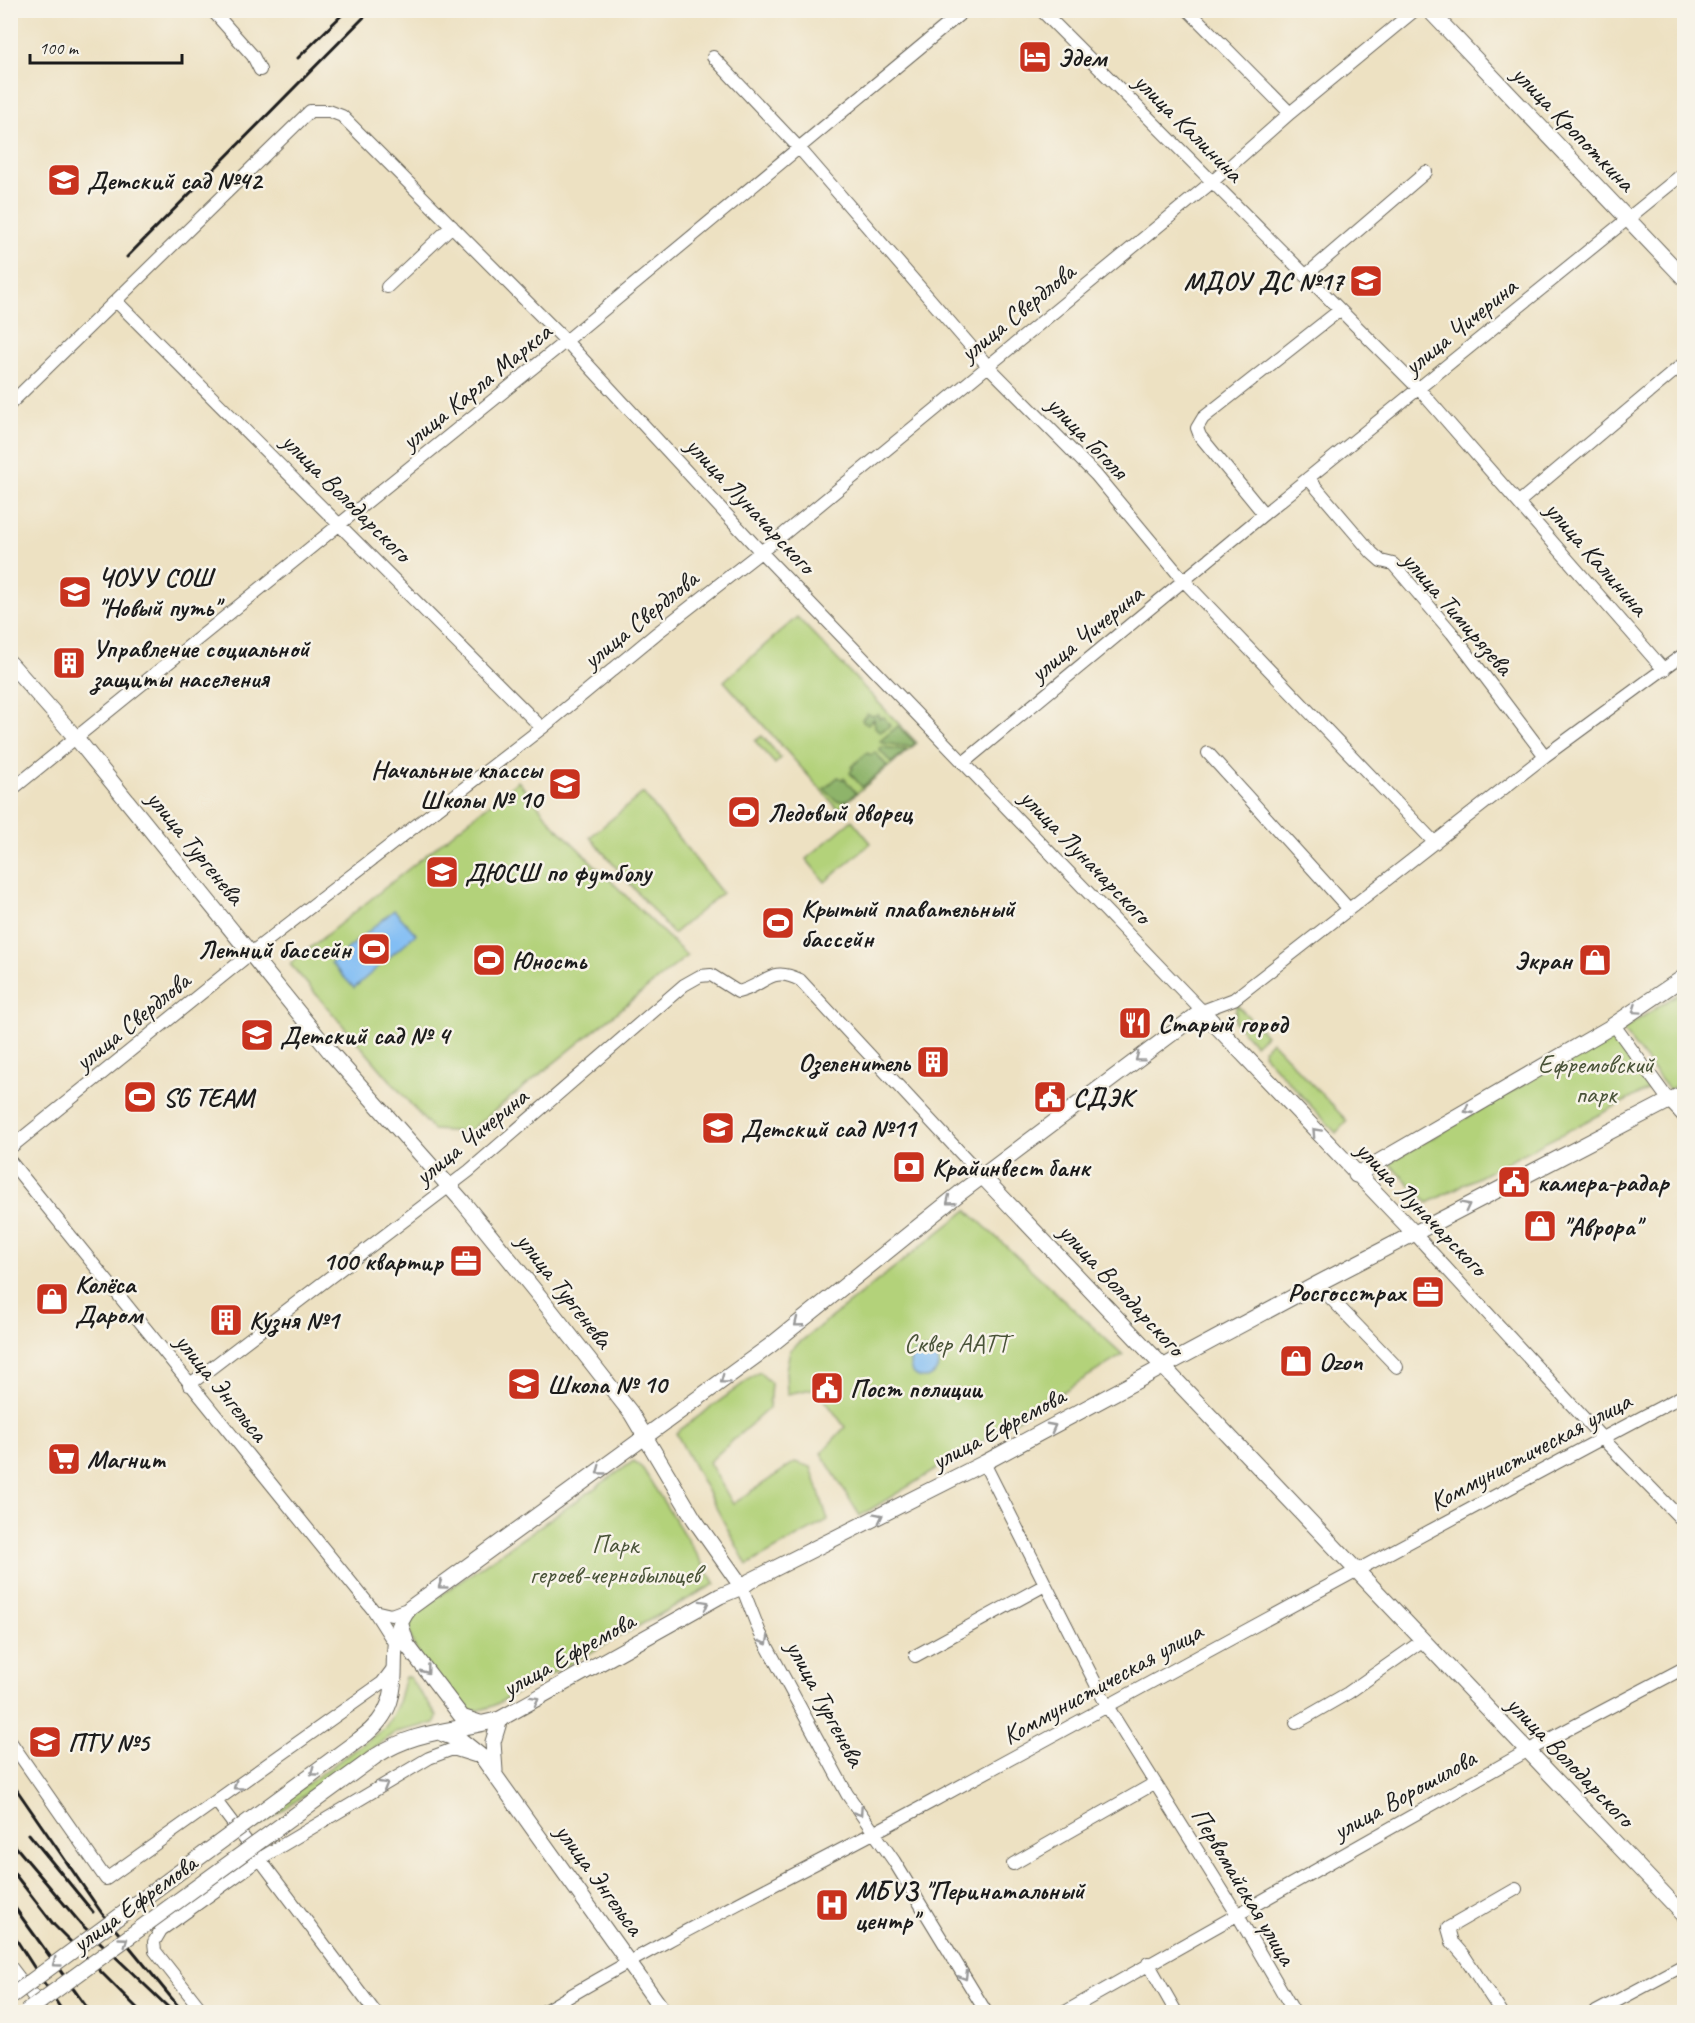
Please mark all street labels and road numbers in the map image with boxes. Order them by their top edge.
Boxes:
street label: улица Кропоткина [1504,57,1643,200]
street label: улица Калинина [1125,64,1252,190]
street label: улица Свердлова [951,254,1084,370]
street label: улица Чичерина [1395,269,1525,384]
street label: улица Карла Маркса [393,314,560,459]
street label: улица Гоголя [1038,387,1137,488]
street label: улица Володарского [273,424,421,571]
street label: улица Луначарского [677,428,825,583]
street label: улица Калинина [1536,492,1657,624]
street label: улица Тимирязева [1393,543,1522,683]
street label: улица Свердлова [574,561,707,677]
street label: улица Чичерина [1021,576,1151,691]
street label: улица Луначарского [1011,780,1161,933]
street label: улица Тургенева [138,782,253,913]
street label: улица Свердлова [66,963,199,1079]
street label: улица Чичерина [406,1079,536,1194]
street label: улица Луначарского [1347,1132,1497,1285]
street label: улица Володарского [1050,1214,1194,1365]
street label: улица Тургенева [508,1224,621,1356]
street label: улица Энгельса [166,1325,277,1450]
street label: улица Ефремова [924,1378,1073,1478]
street label: Коммунистическая улица [1424,1384,1638,1519]
street label: улица Ефремова [494,1603,642,1705]
street label: Коммунистическая улица [996,1614,1210,1752]
street label: улица Тургенева [778,1633,873,1774]
street label: улица Володарского [1498,1687,1644,1836]
street label: улица Ворошилова [1325,1741,1483,1848]
street label: Первомайская улица [1184,1801,1304,1972]
street label: улица Энгельса [547,1815,652,1943]
street label: улица Ефремова [64,1846,205,1961]

